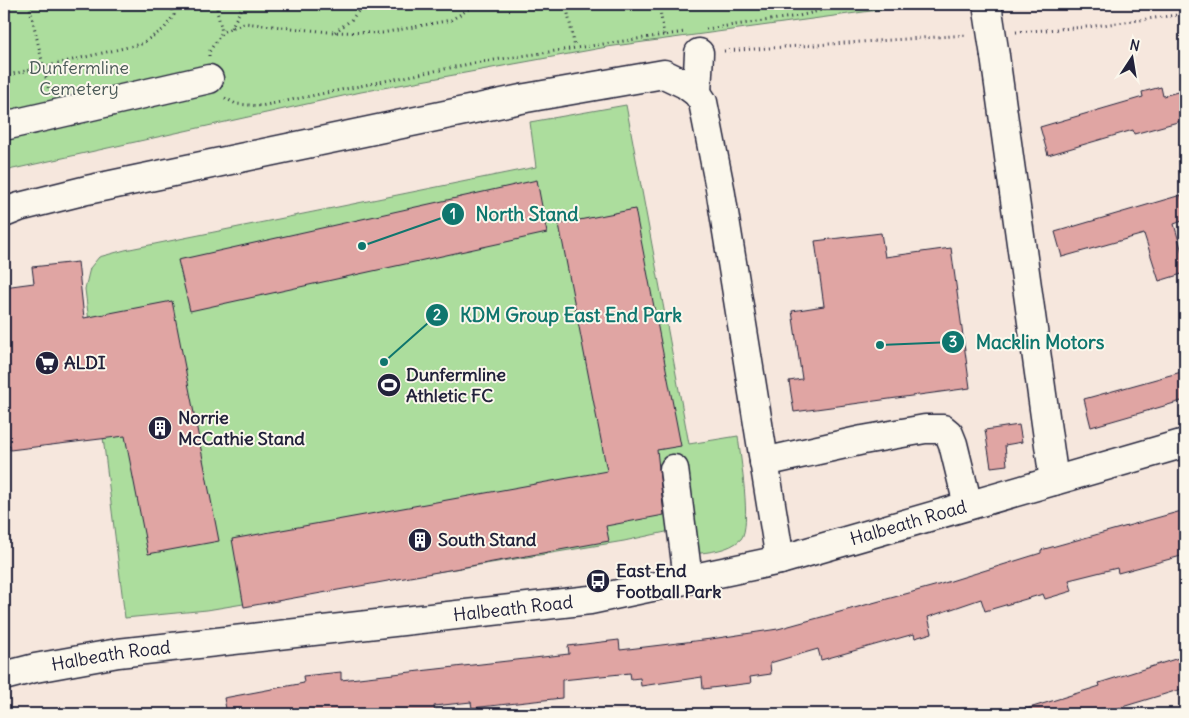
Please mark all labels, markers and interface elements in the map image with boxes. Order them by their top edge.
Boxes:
north arrow [1106,32,1156,82]
text: N [1128,35,1141,55]
park label: Dunfermline Cemetery [29,56,129,100]
callout: North Stand [440,197,588,231]
text: North Stand [476,202,578,226]
text: 1 [450,204,456,223]
callout: KDM Group East End Park [425,298,692,332]
text: KDM Group East End Park [460,303,682,327]
text: 2 [433,305,441,324]
callout: Macklin Motors [941,325,1115,359]
text: Macklin Motors [976,330,1105,354]
text: 3 [949,332,957,351]
supermarket icon: ALDI [34,350,60,376]
place label: ALDI [64,351,106,374]
place label: Dunfermline Athletic FC [406,363,506,407]
sports icon: Dunfermline Athletic FC [376,372,402,398]
place label: Norrie McCathie Stand [178,406,305,450]
building icon: Norrie McCathie Stand [147,415,173,441]
street label: Halbeath Road [847,495,969,550]
building icon: South Stand [407,527,433,553]
place label: South Stand [438,528,537,551]
place label: East End Football Park [616,559,721,603]
bus stop icon: East End Football Park [585,568,611,594]
street label: Halbeath Road [452,590,575,626]
street label: Halbeath Road [49,635,172,676]

